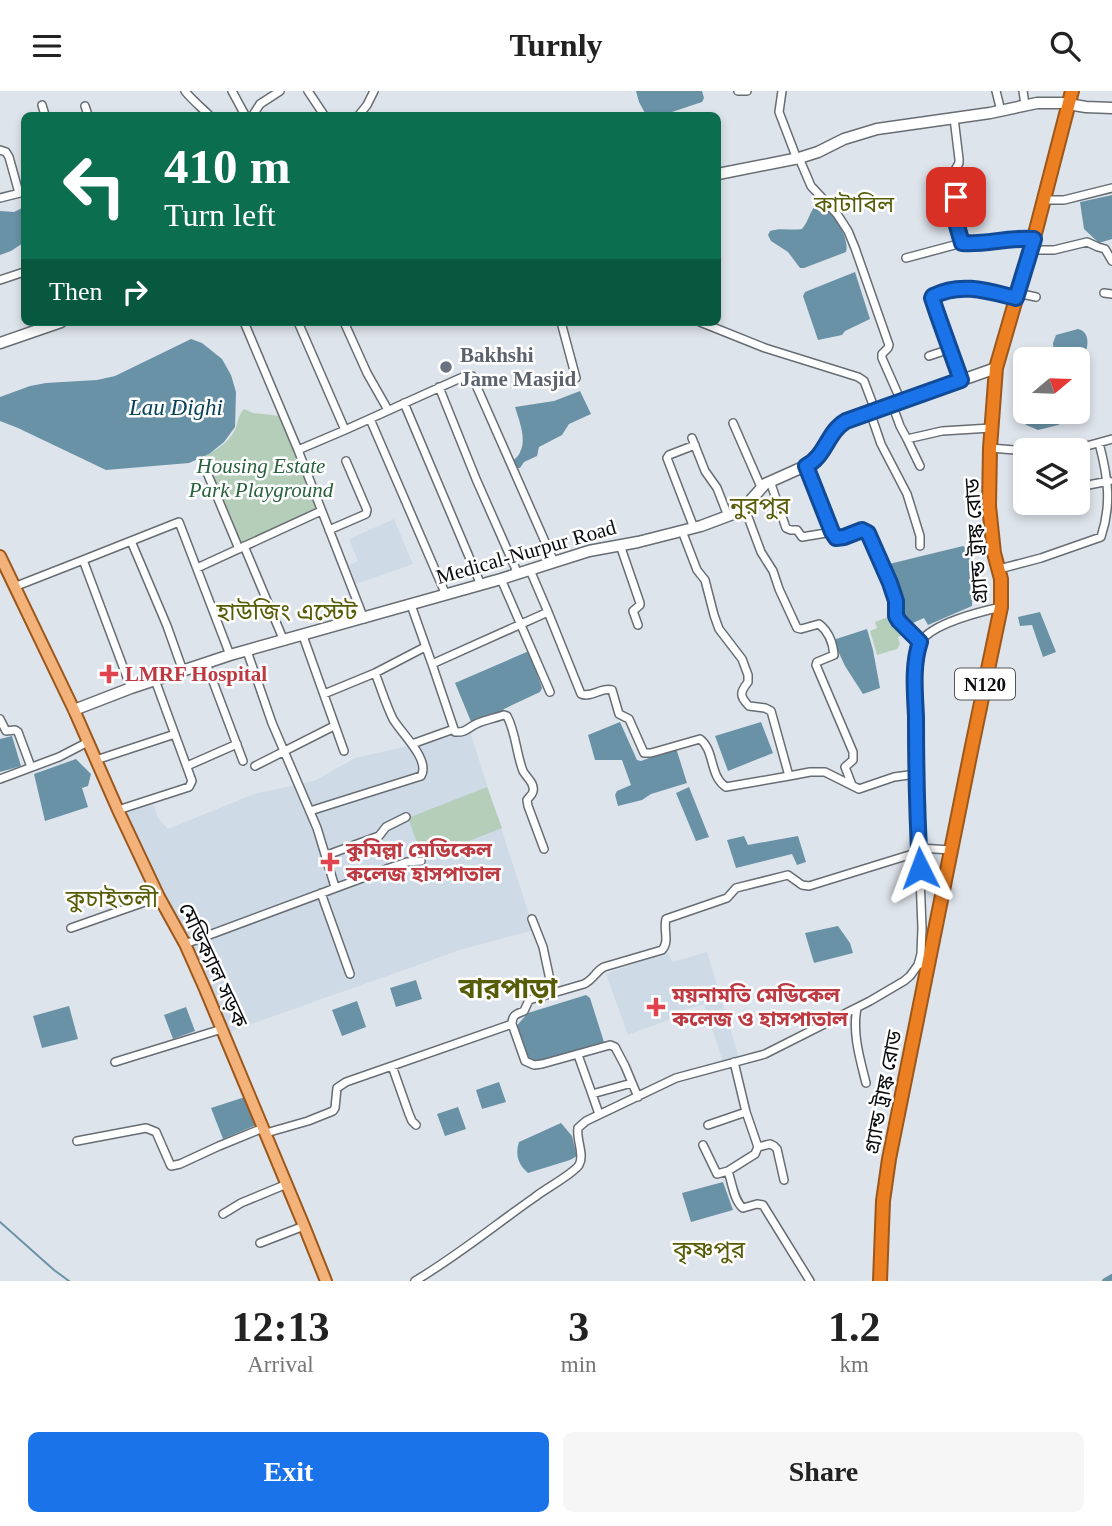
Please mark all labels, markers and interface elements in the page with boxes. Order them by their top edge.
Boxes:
icon: menu [28,27,66,65]
text: Turnly [509,27,603,63]
icon: search [1046,27,1084,65]
text: 410 m [164,139,291,194]
icon: left [49,140,140,231]
pin [926,167,986,227]
icon: arrive [937,178,975,216]
district label: কাটাবিল [813,192,895,217]
text: Turn left [164,197,276,233]
icon: right [116,273,154,311]
text: Then [49,277,102,306]
place label: Bakhshi Jame Masjid [460,343,576,391]
north arrow [1013,347,1090,423]
map controls [1013,347,1090,515]
marker: Bakhshi Jame Masjid [438,359,454,375]
water label: Lau Dighi [128,395,223,420]
button: layers [1013,438,1090,515]
park label: Housing Estate Park Playground [188,454,334,502]
street label: গ্র্যান্ড ট্রাঙ্ক রোড [960,477,992,604]
district label: নুরপুর [729,493,791,520]
street label: Medical-Nurpur Road [433,515,619,589]
district label: হাউজিং এস্টেট [216,598,358,625]
place label: LMRF Hospital [125,662,267,686]
marker: LMRF Hospital [99,664,119,684]
road number: N120 [955,669,1015,699]
position arrow [883,831,957,905]
place label: কুমিল্লা মেডিকেল কলেজ হাসপাতাল [345,838,502,886]
marker: কুমিল্লা মেডিকেল কলেজ হাসপাতাল [320,852,340,872]
district label: কুচাইতলী [65,885,159,913]
street label: মেডিক্যাল সড়ক [174,899,253,1032]
district label: বারপাড়া [458,973,558,1004]
place label: ময়নামতি মেডিকেল কলেজ ও হাসপাতাল [671,983,849,1031]
marker: ময়নামতি মেডিকেল কলেজ ও হাসপাতাল [646,997,666,1017]
street label: গ্র্যান্ড ট্রাঙ্ক রোড [859,1027,907,1156]
district label: কৃষ্ণপুর [672,1237,746,1265]
text: 12:13 [231,1304,329,1350]
text: 3 [568,1304,589,1350]
text: 1.2 [828,1304,881,1350]
text: Arrival [247,1352,314,1377]
text: min [561,1352,597,1377]
text: km [840,1352,869,1377]
button: Exit [28,1432,549,1512]
button: Share [563,1432,1084,1512]

